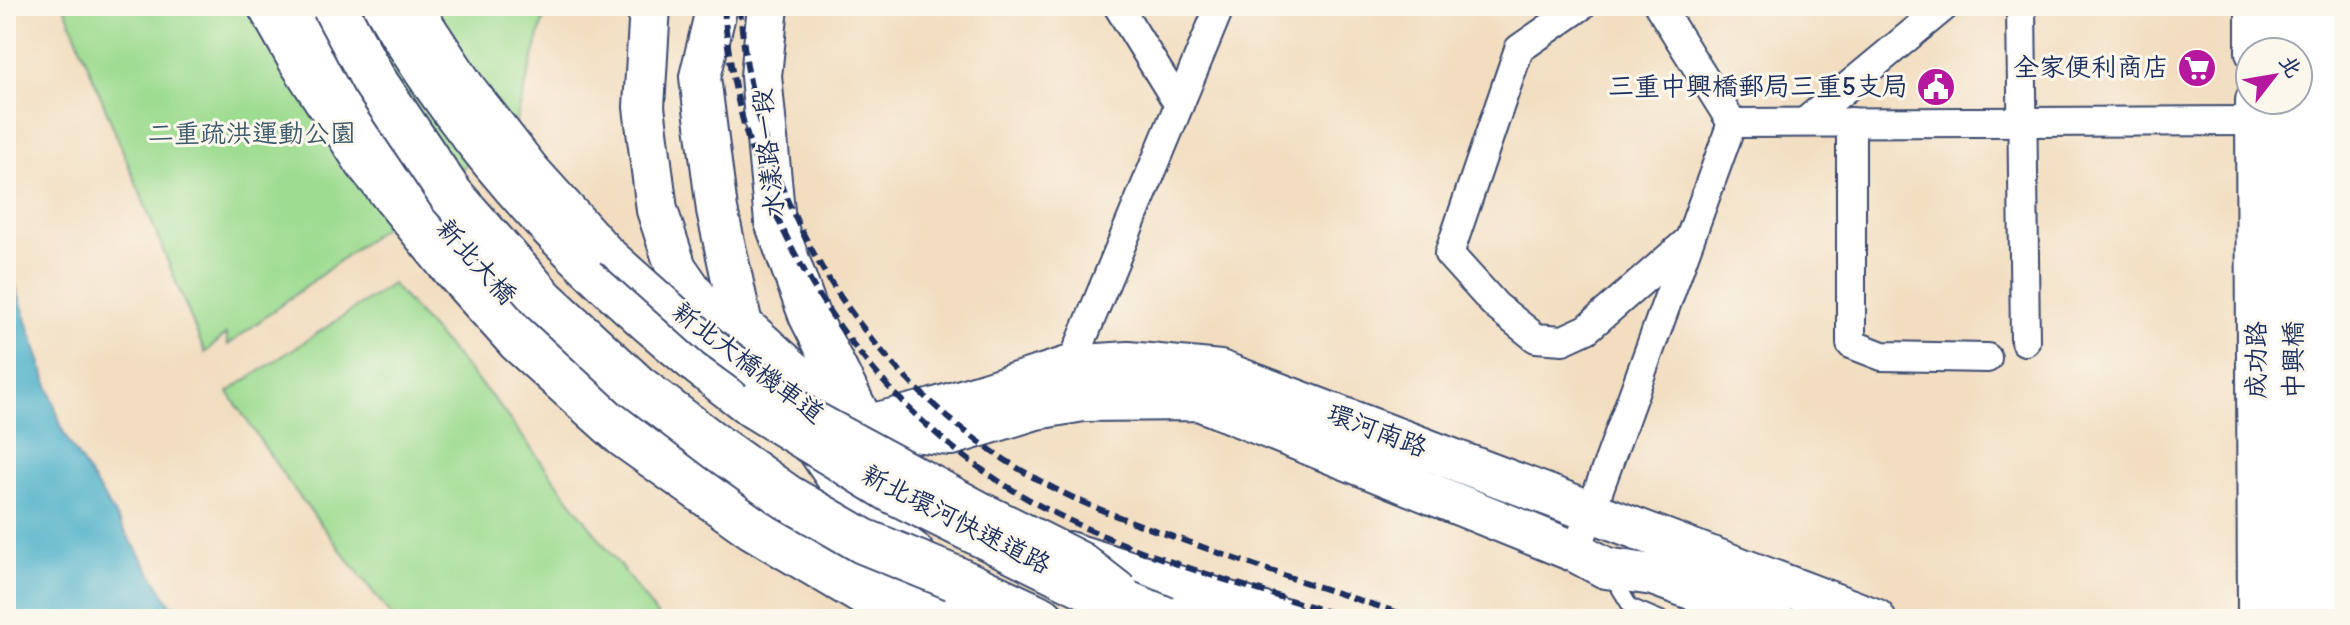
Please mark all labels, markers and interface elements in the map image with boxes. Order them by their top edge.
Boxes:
north arrow [2234,36,2314,116]
supermarket icon: 全家便利商店 [2176,47,2218,89]
text: 北 [2273,50,2308,83]
place label: 全家便利商店 [2013,52,2169,84]
public building icon: 三重中興橋郵局三重5支局 [1915,66,1957,108]
place label: 三重中興橋郵局三重5支局 [1608,71,1908,103]
street label: 水漾路一段 [746,87,792,219]
park label: 二重疏洪運動公園 [148,118,356,150]
street label: 新北大橋 [429,213,523,311]
street label: 新北大橋機車道 [666,295,830,431]
street label: 成功路 [2241,321,2273,399]
street label: 中興橋 [2278,321,2310,399]
street label: 環河南路 [1323,397,1431,465]
street label: 新北環河快速道路 [856,459,1056,581]

